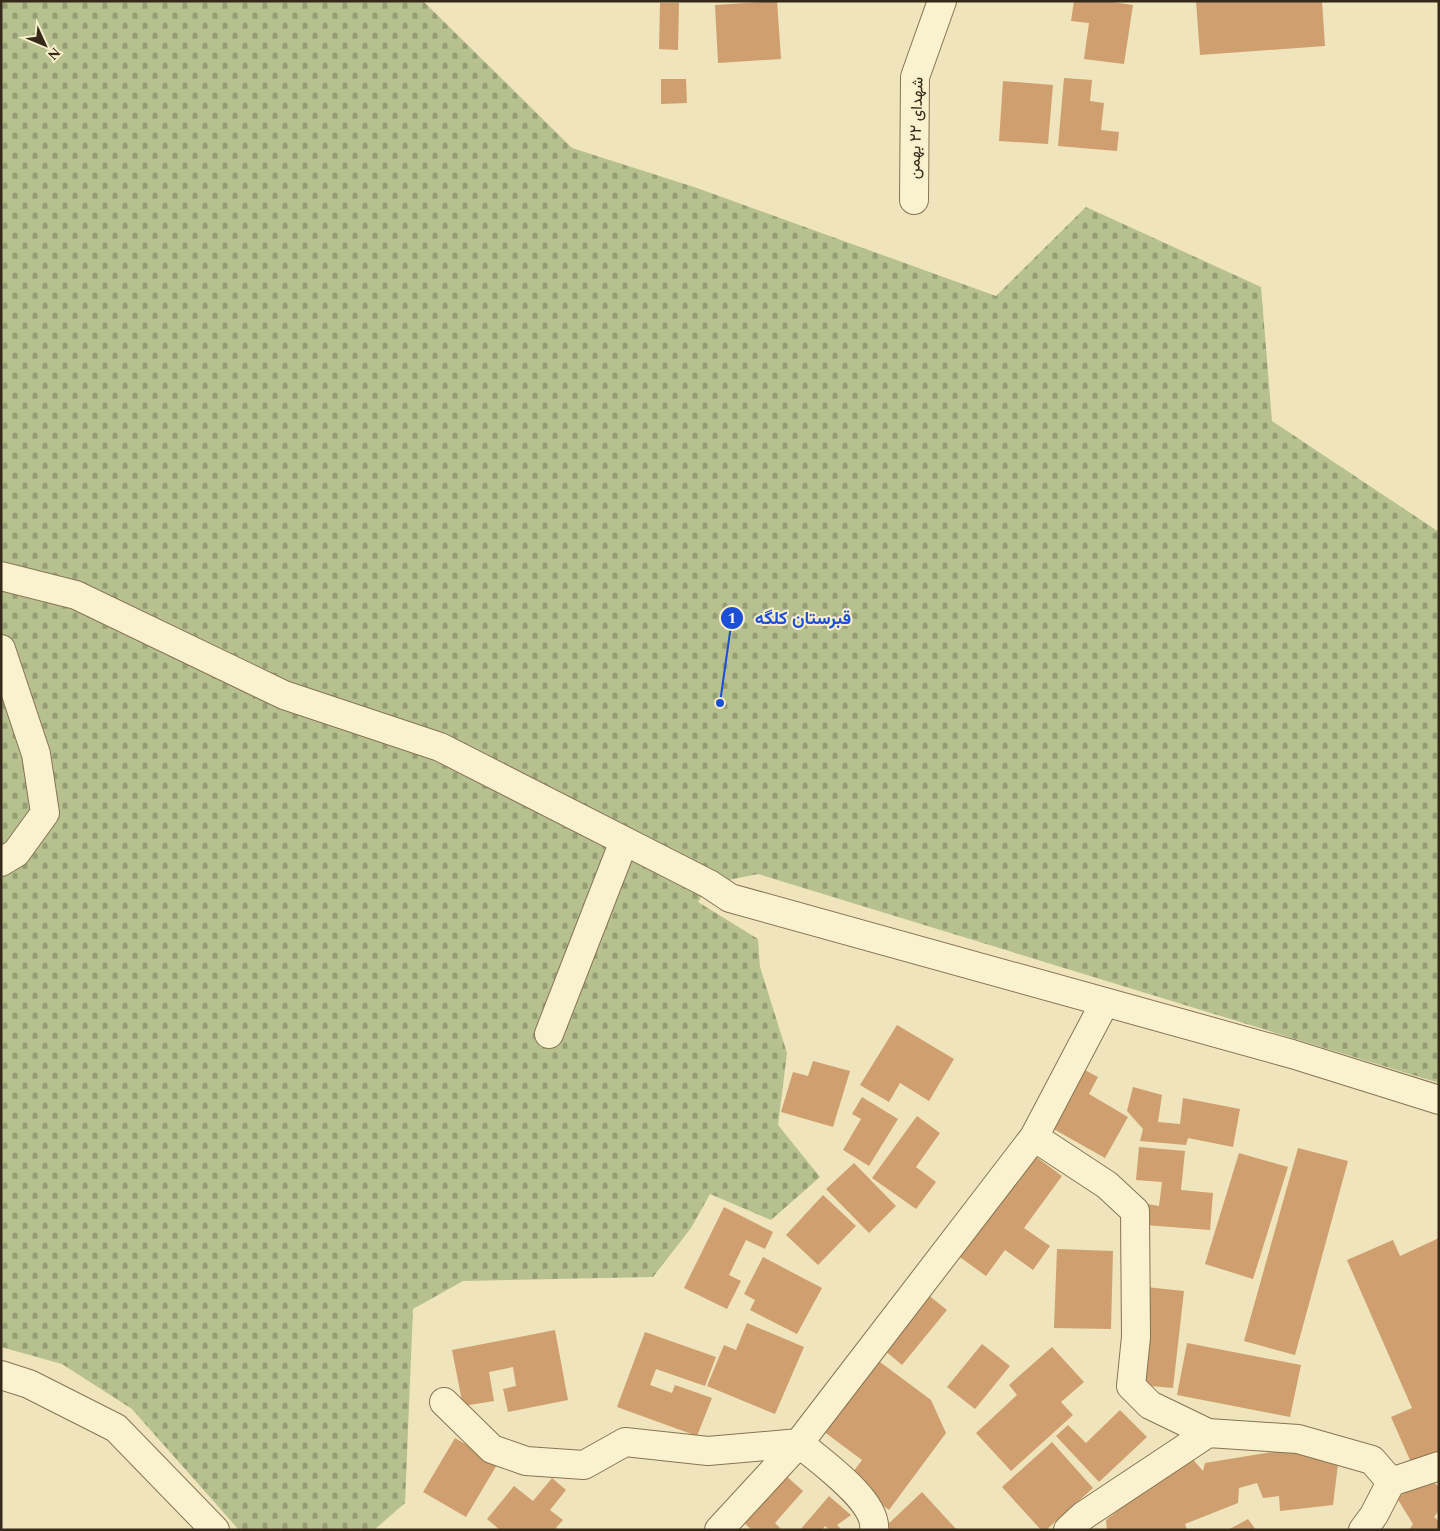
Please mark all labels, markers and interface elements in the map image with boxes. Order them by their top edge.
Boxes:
north arrow [20,20,70,70]
text: N [42,42,66,65]
street label: شهدای ۲۲ بهمن [902,76,930,180]
callout: قبرستان کلگه [720,601,861,634]
text: قبرستان کلگه [755,605,851,632]
text: 1 [728,607,736,630]

